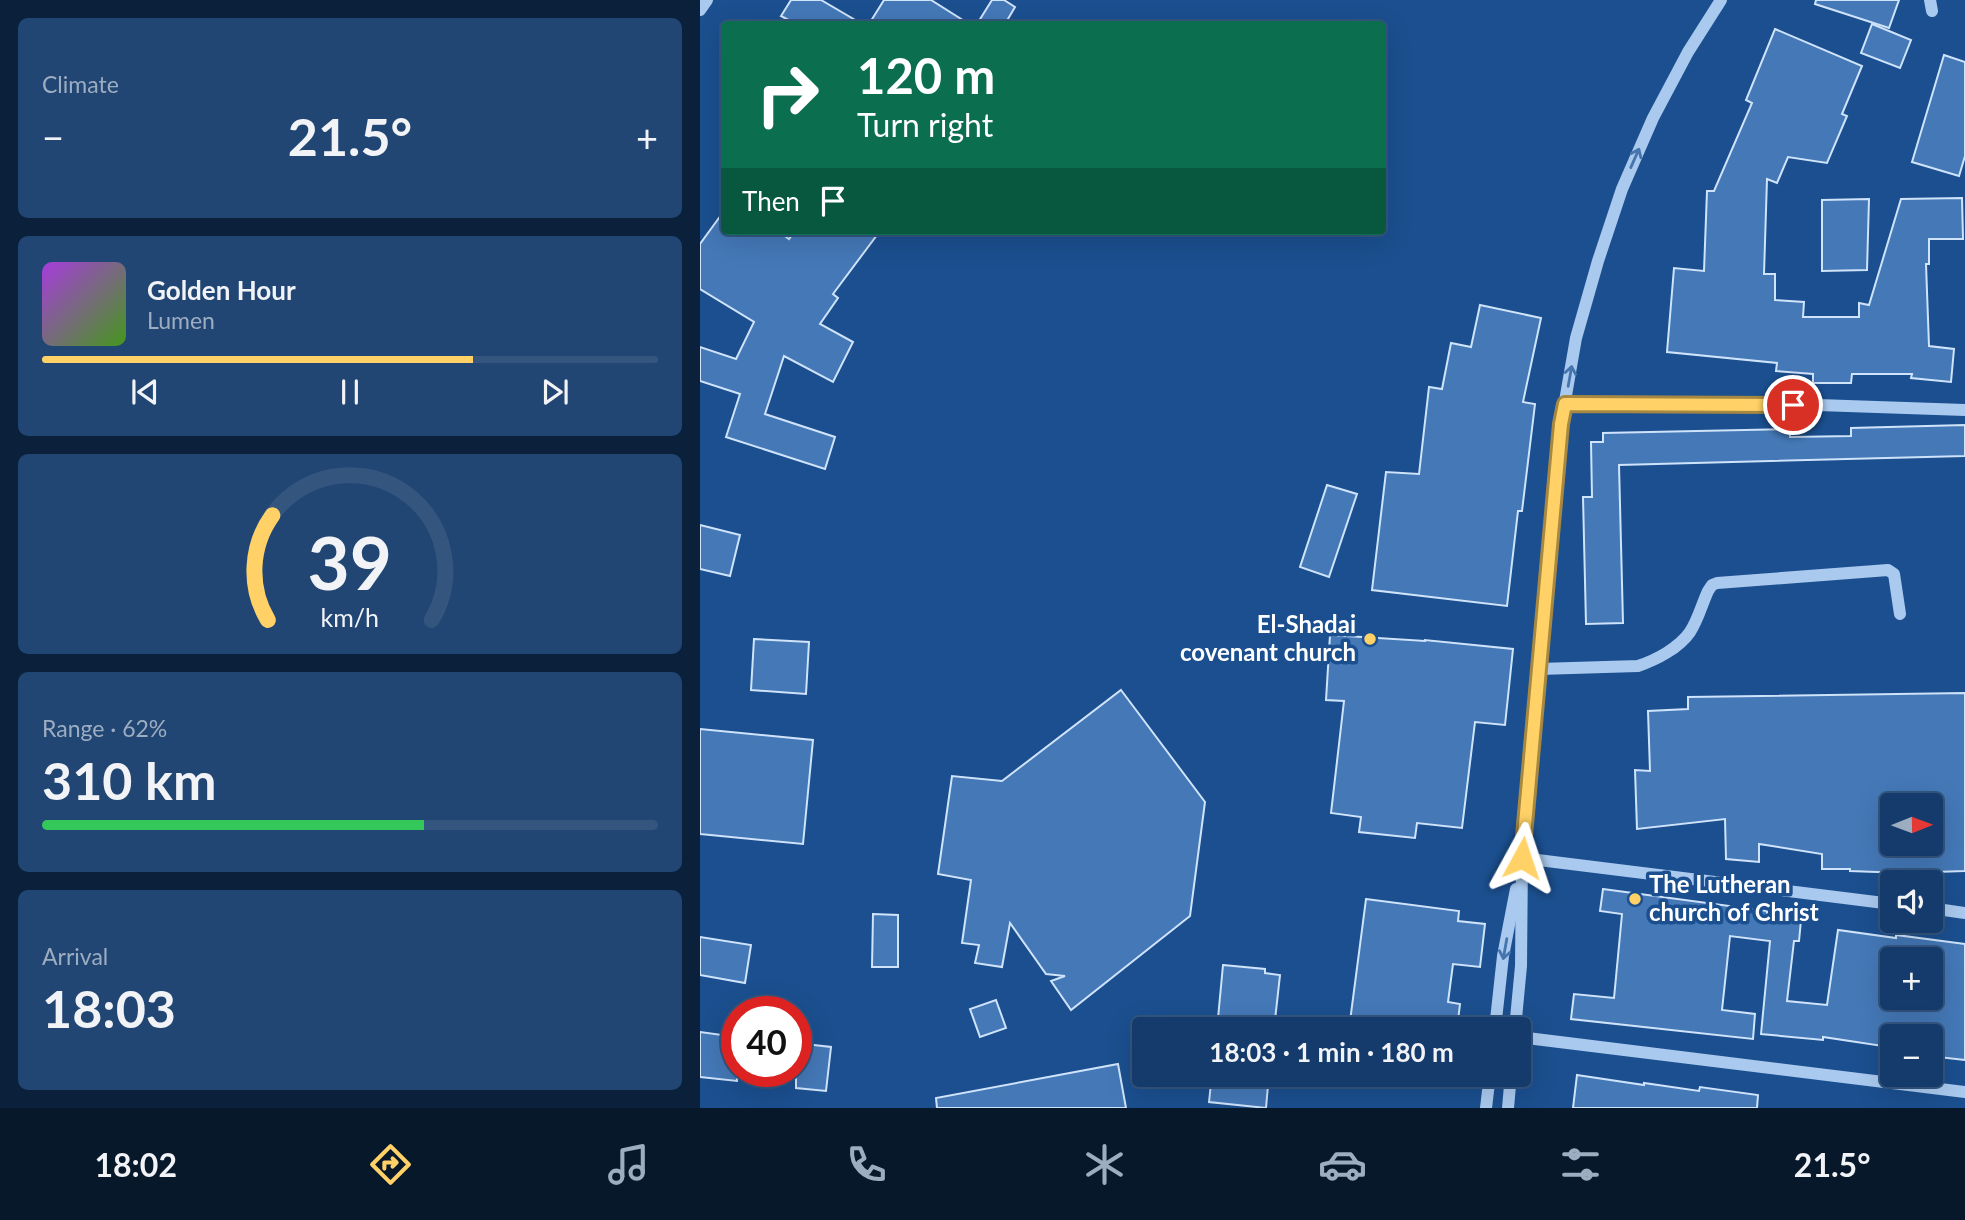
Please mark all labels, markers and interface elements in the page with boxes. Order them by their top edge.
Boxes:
text: 120 m [857,46,995,104]
icon: right [742,49,833,140]
text: Climate [42,70,119,98]
text: 21.5° [288,105,412,167]
text: Turn right [857,105,993,144]
text: − [42,114,64,160]
text: + [636,114,658,160]
one-way arrow [1629,148,1642,170]
icon: arrive [814,182,852,220]
text: Then [742,185,800,217]
text: Golden Hour [147,274,296,306]
text: Lumen [147,306,215,334]
one-way arrow [1564,365,1577,388]
icon: previous [126,373,164,411]
icon: pause [331,373,369,411]
icon: next [536,373,574,411]
pin [1763,375,1823,435]
icon: arrive [1774,386,1812,424]
text: 39 [308,518,392,606]
text: km/h [321,602,379,632]
place label: El-Shadai covenant church [1180,609,1356,666]
marker: El-Shadai covenant church [1362,631,1378,647]
text: Range · 62% [42,714,167,742]
text: 310 km [42,749,216,811]
north arrow [1880,793,1942,856]
map controls [1880,793,1943,1087]
position arrow [1485,821,1559,895]
place label: The Lutheran church of Christ [1649,869,1819,926]
button: sound [1880,870,1943,933]
marker: The Lutheran church of Christ [1627,891,1643,907]
one-way arrow [1498,937,1511,960]
text: Arrival [42,942,108,970]
button: + [1880,947,1943,1010]
text: 18:03 [42,977,176,1039]
speed limit sign: 40 [721,996,812,1087]
button: − [1880,1024,1943,1087]
text: 18:03 · 1 min · 180 m [1209,1036,1454,1068]
icon: directions [366,1140,415,1189]
icon: music [604,1140,653,1189]
icon: phone [842,1140,891,1189]
icon: climate [1080,1140,1129,1189]
icon: car [1318,1140,1367,1189]
icon: filters [1556,1140,1605,1189]
text: 18:02 [94,1145,177,1184]
text: 21.5° [1794,1145,1870,1184]

